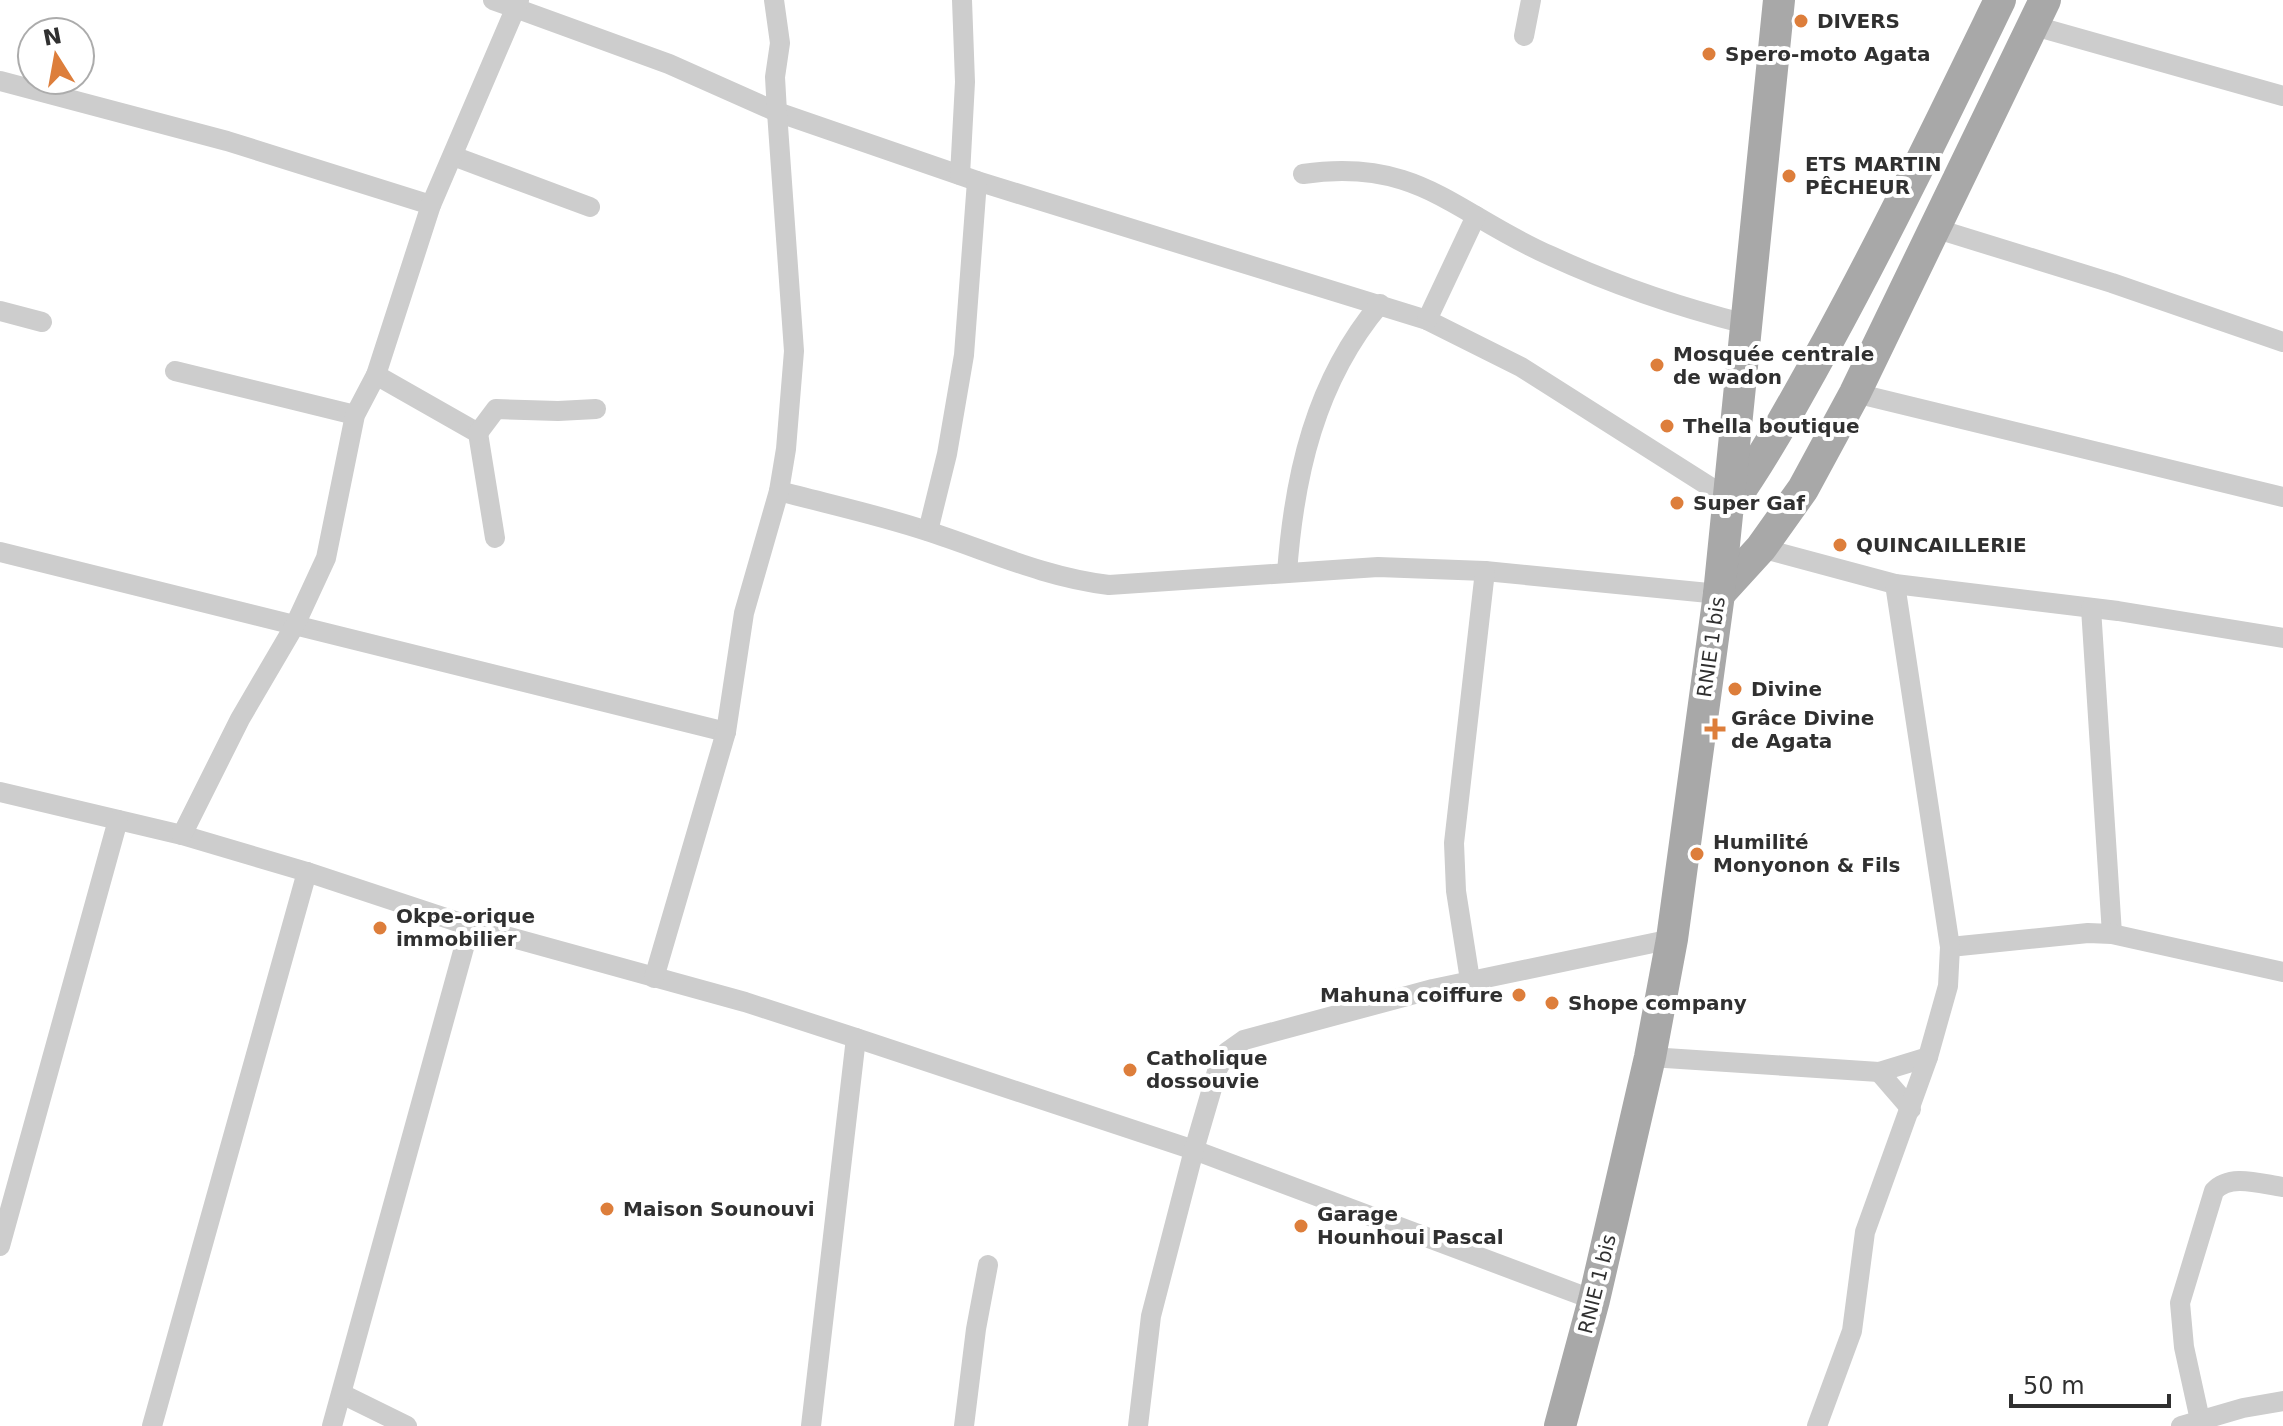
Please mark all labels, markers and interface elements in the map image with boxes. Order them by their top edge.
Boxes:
place label: DIVERS [1817,9,1900,33]
marker: DIVERS [1792,12,1810,30]
north arrow [16,16,96,96]
text: N [41,23,64,51]
place label: Spero-moto Agata [1725,42,1930,66]
marker: Spero-moto Agata [1700,45,1718,63]
place label: ETS MARTIN PÊCHEUR [1805,152,1941,199]
marker: ETS MARTIN PÊCHEUR [1780,167,1798,185]
place label: Mosquée centrale de wadon [1673,342,1874,389]
marker: Mosquée centrale de wadon [1648,356,1666,374]
place label: Thella boutique [1683,414,1859,438]
marker: Thella boutique [1658,417,1676,435]
place label: Super Gaf [1693,491,1805,515]
marker: Super Gaf [1668,494,1686,512]
place label: QUINCAILLERIE [1856,533,2027,557]
marker: QUINCAILLERIE [1831,536,1849,554]
street label: RNIE 1 bis [1692,595,1730,699]
place label: Divine [1751,677,1822,701]
marker: Divine [1726,680,1744,698]
place label: Grâce Divine de Agata [1731,706,1874,753]
marker: Grâce Divine de Agata [1706,720,1724,738]
place label: Humilité Monyonon & Fils [1713,830,1901,877]
marker: Humilité Monyonon & Fils [1688,845,1706,863]
place label: Okpe-orique immobilier [396,904,535,951]
marker: Okpe-orique immobilier [371,919,389,937]
place label: Mahuna coiffure [1320,983,1503,1007]
marker: Mahuna coiffure [1510,986,1528,1004]
place label: Shope company [1568,991,1747,1015]
marker: Shope company [1543,994,1561,1012]
place label: Catholique dossouvie [1146,1046,1268,1093]
marker: Catholique dossouvie [1121,1061,1139,1079]
place label: Maison Sounouvi [623,1197,815,1221]
marker: Maison Sounouvi [598,1200,616,1218]
place label: Garage Hounhoui Pascal [1317,1202,1504,1249]
marker: Garage Hounhoui Pascal [1292,1217,1310,1235]
street label: RNIE 1 bis [1573,1232,1621,1336]
scale bar [2011,1358,2169,1408]
text: 50 m [2023,1372,2085,1400]

